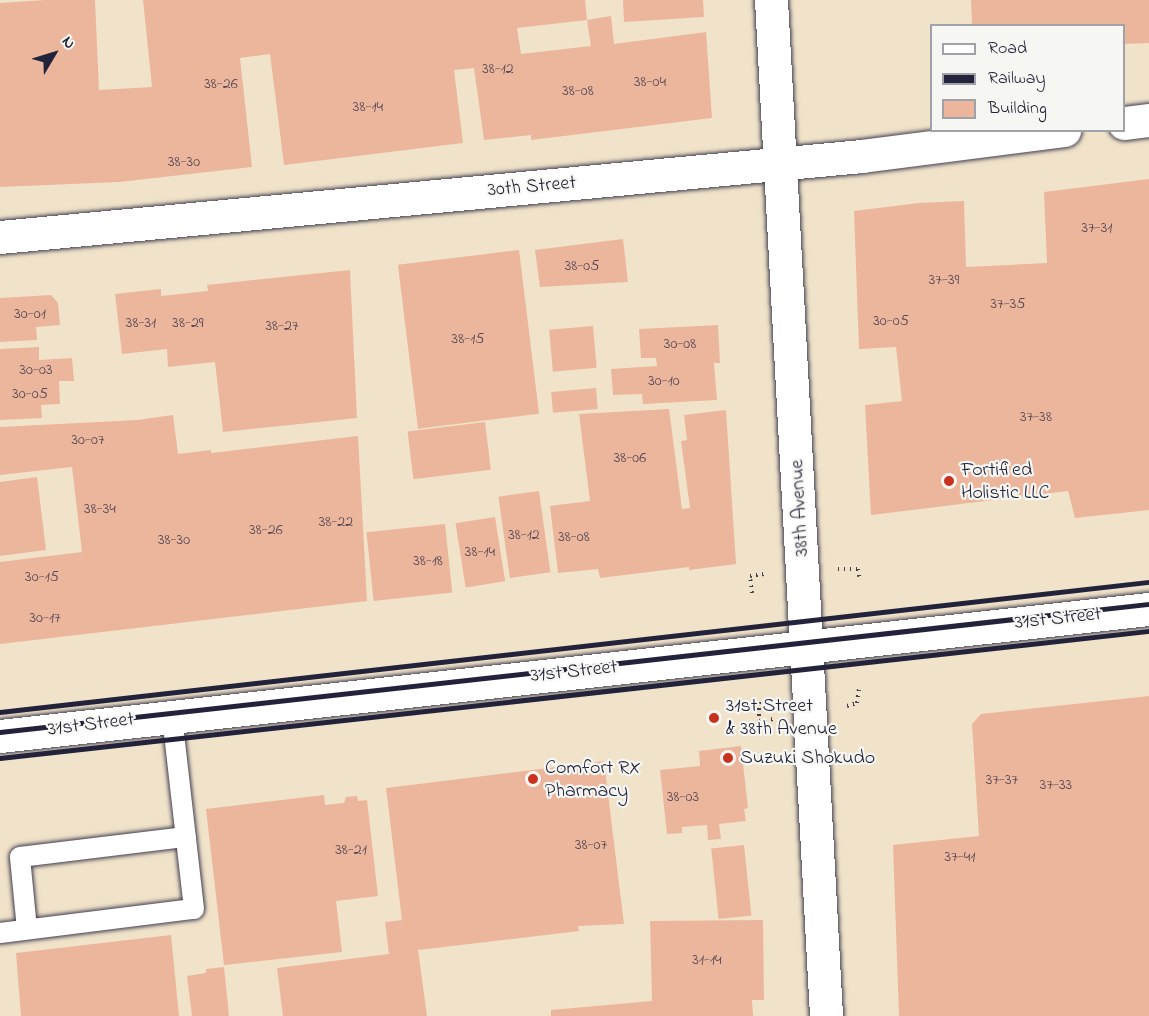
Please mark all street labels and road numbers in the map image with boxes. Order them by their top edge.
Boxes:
street label: 30th Street [487,171,577,203]
street label: 38th Avenue [785,459,815,557]
street label: 31st Street [1014,603,1102,635]
street label: 31st Street [530,656,618,688]
street label: 31st Street [46,708,136,742]

